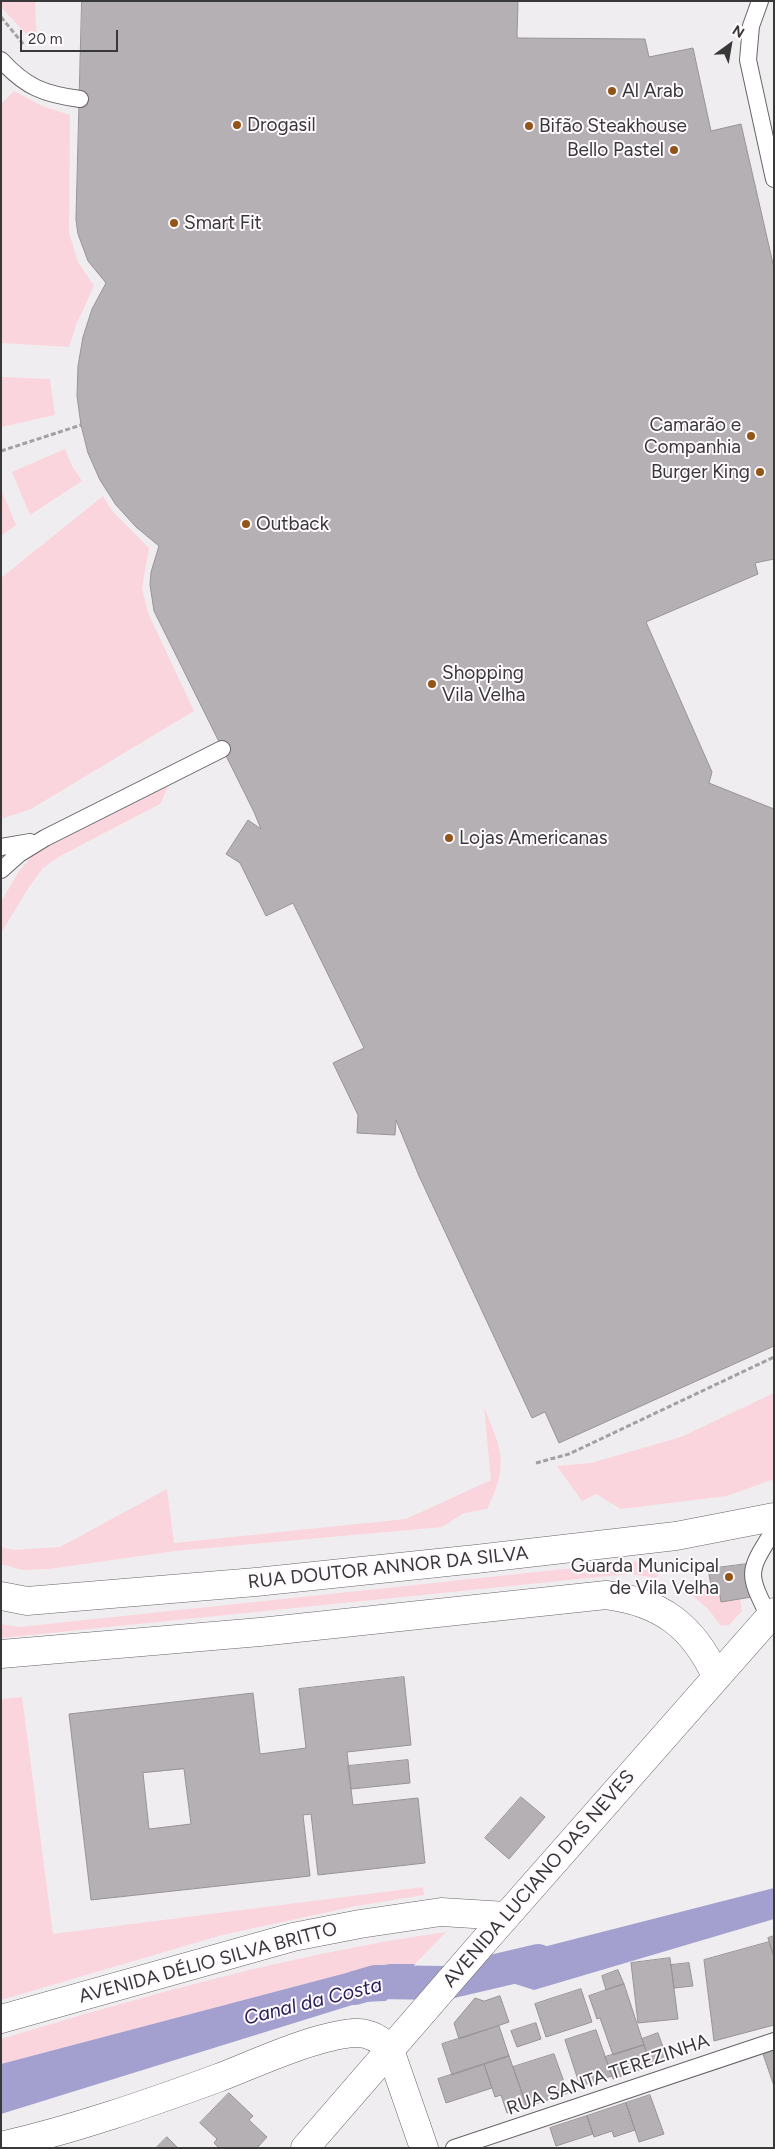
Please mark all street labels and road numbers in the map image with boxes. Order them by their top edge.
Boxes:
street label: RUA DOUTOR ANNOR DA SILVA [247,1542,529,1594]
street label: AVENIDA LUCIANO DAS NEVES [438,1766,640,1992]
street label: AVENIDA DÉLIO SILVA BRITTO [76,1917,340,2009]
street label: RUA SANTA TEREZINHA [504,2030,712,2120]

